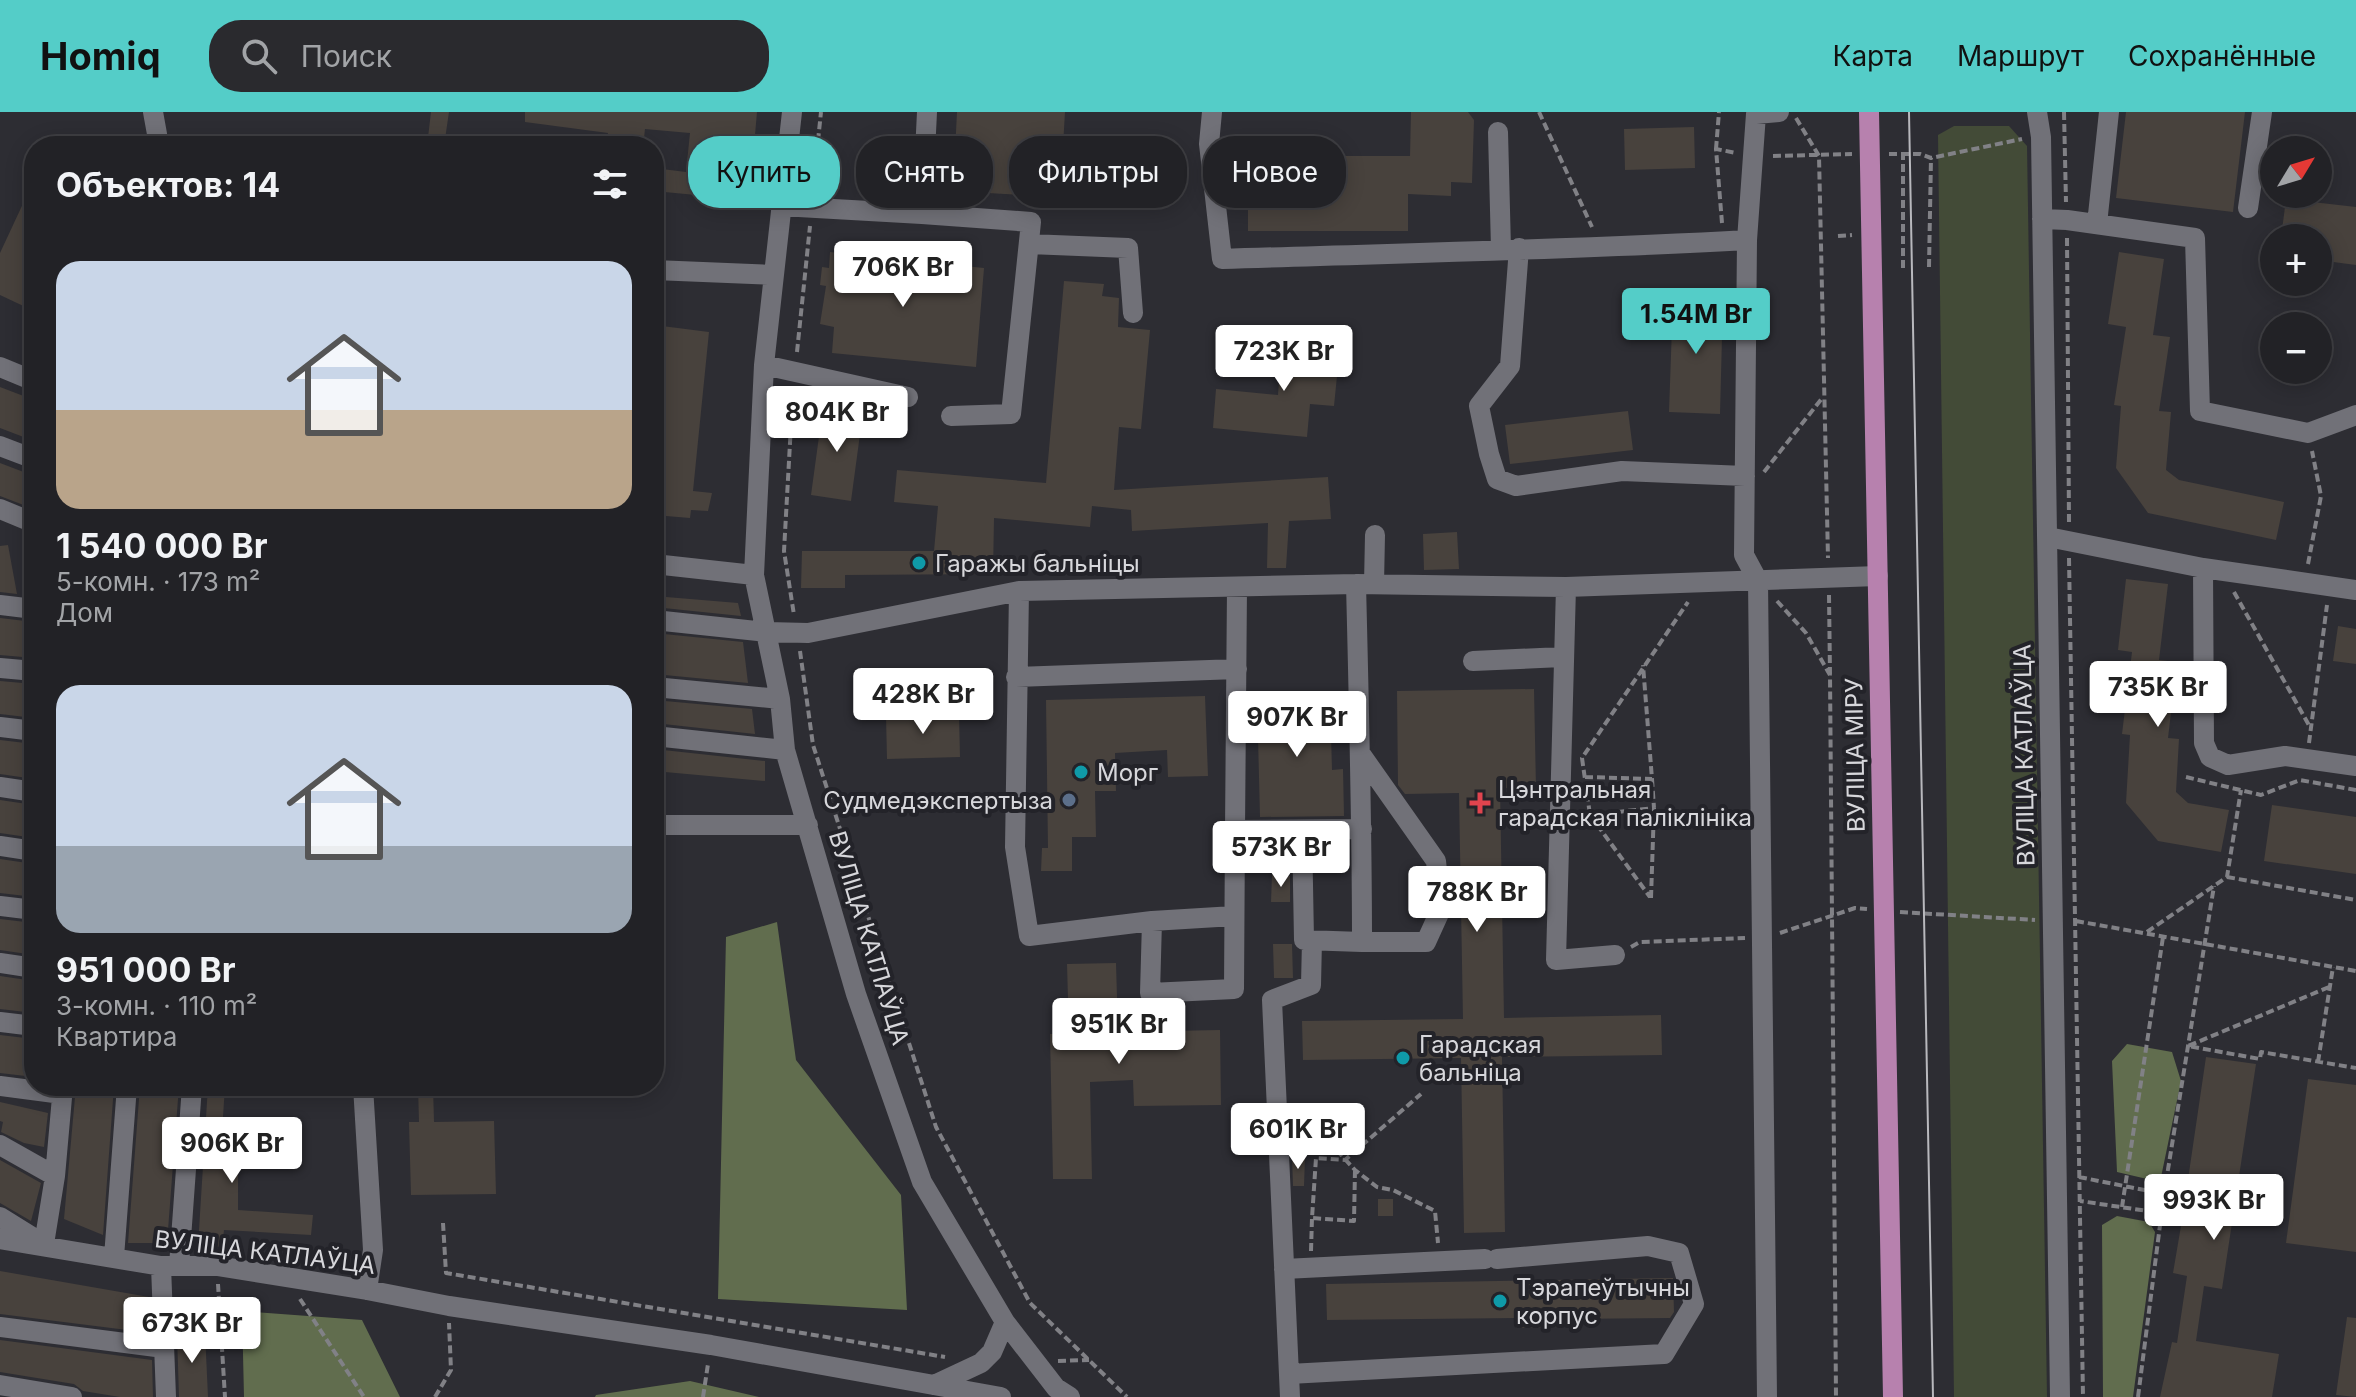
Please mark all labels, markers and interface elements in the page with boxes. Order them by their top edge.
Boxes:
search box [209,20,769,92]
text: Homiq [40,33,161,79]
icon: search [237,34,281,78]
text: Поиск [301,38,392,74]
text: Карта [1833,39,1913,73]
text: Маршрут [1957,39,2084,73]
text: Сохранённые [2128,39,2316,73]
chip: Купить [688,136,840,208]
chip: Снять [856,136,993,208]
chip: Фильтры [1009,136,1187,208]
chip: Новое [1203,136,1346,208]
north arrow [2260,136,2332,208]
map controls [2260,136,2332,384]
icon: filters [588,162,632,206]
text: Объектов: 14 [56,164,280,205]
button: + [2260,224,2332,296]
pin: 706K Br [829,241,977,309]
text: 706K Br [852,251,954,282]
pin: 1.54M Br [1613,288,1779,356]
text: 1.54M Br [1640,298,1752,329]
button: − [2260,312,2332,384]
icon: home [272,313,416,457]
pin: 723K Br [1210,325,1358,393]
text: 723K Br [1234,335,1334,366]
pin: 804K Br [763,386,911,454]
text: 804K Br [785,396,889,427]
text: 1 540 000 Br [56,525,268,566]
place label: Гаражы бальніцы [935,549,1140,578]
marker: Гаражы бальніцы [910,554,928,572]
text: 5-комн. · 173 m² [56,566,260,597]
text: Дом [56,597,113,628]
street label: ВУЛІЦА КАТЛАЎЦА [2007,644,2040,866]
pin: 735K Br [2084,661,2232,729]
pin: 428K Br [849,668,997,736]
text: 735K Br [2108,671,2208,702]
text: 428K Br [871,678,975,709]
street label: ВУЛІЦА МІРУ [1839,678,1871,832]
pin: 907K Br [1223,691,1371,759]
text: 907K Br [1246,701,1348,732]
icon: home [272,737,416,881]
place label: Морг [1097,758,1158,787]
marker: Морг [1072,763,1090,781]
place label: Цэнтральная гарадская паліклініка [1498,775,1752,832]
place label: Судмедэкспертыза [823,786,1053,815]
marker: Судмедэкспертыза [1060,791,1078,809]
marker: Цэнтральная гарадская паліклініка [1469,792,1491,814]
pin: 573K Br [1207,821,1355,889]
street label: ВУЛІЦА КАТЛАЎЦА [823,827,916,1048]
text: 573K Br [1231,831,1331,862]
pin: 788K Br [1403,866,1551,934]
text: 788K Br [1426,876,1528,907]
text: 951 000 Br [56,949,236,990]
text: 3-комн. · 110 m² [56,990,257,1021]
pin: 951K Br [1045,998,1193,1066]
text: 951K Br [1070,1008,1168,1039]
text: Квартира [56,1021,177,1052]
place label: Гарадская бальніца [1419,1030,1542,1087]
marker: Гарадская бальніца [1394,1049,1412,1067]
pin: 601K Br [1224,1103,1372,1171]
text: 601K Br [1249,1113,1347,1144]
pin: 906K Br [158,1117,306,1185]
text: 906K Br [180,1127,284,1158]
pin: 993K Br [2140,1174,2288,1242]
text: 993K Br [2162,1184,2266,1215]
street label: ВУЛІЦА КАТЛАЎЦА [153,1223,377,1280]
place label: Тэрапеўтычны корпус [1516,1273,1690,1330]
marker: Тэрапеўтычны корпус [1491,1292,1509,1310]
pin: 673K Br [118,1297,266,1365]
text: 673K Br [141,1307,243,1338]

